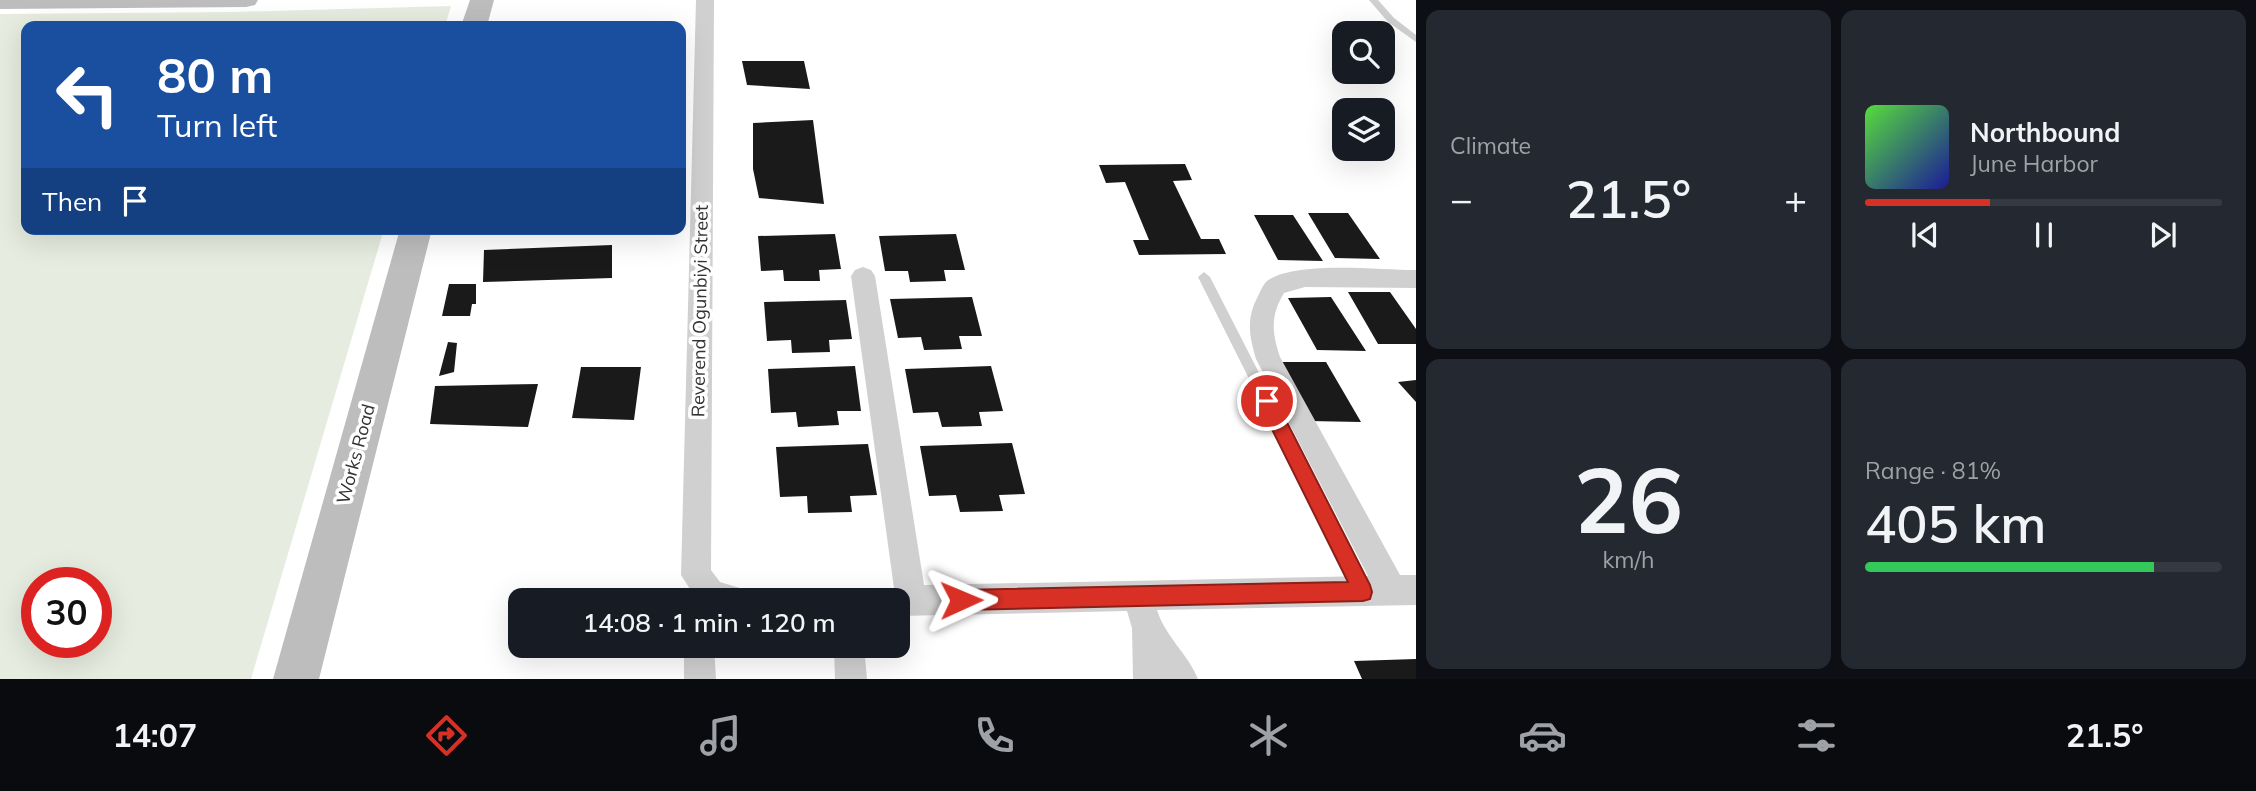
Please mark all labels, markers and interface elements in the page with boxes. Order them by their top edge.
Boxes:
map controls [1332,21,1395,161]
button: search [1332,21,1395,84]
text: 80 m [157,44,273,105]
icon: left [42,49,133,140]
button: layers [1332,98,1395,161]
text: Turn left [157,105,277,145]
text: Northbound [1970,116,2120,149]
text: Climate [1450,131,1531,160]
text: June Harbor [1970,149,2098,178]
text: 21.5° [1566,166,1691,231]
text: − [1450,175,1473,223]
text: + [1784,175,1807,223]
icon: arrive [116,182,154,220]
text: Then [42,185,102,218]
street label: Reverend Ogunbiyi Street [686,205,713,417]
icon: previous [1906,216,1944,254]
icon: pause [2025,216,2063,254]
icon: next [2144,216,2182,254]
pin [1237,371,1297,431]
icon: arrive [1248,382,1286,420]
street label: Works Road [331,401,380,506]
text: 26 [1574,442,1683,556]
text: Range · 81% [1865,456,2001,485]
text: 405 km [1865,491,2046,556]
text: km/h [1602,545,1655,574]
position arrow [924,563,998,637]
speed limit sign: 30 [21,567,112,658]
text: 14:08 · 1 min · 120 m [582,606,836,639]
icon: directions [422,711,471,760]
icon: music [696,711,745,760]
icon: phone [970,711,1019,760]
icon: climate [1244,711,1293,760]
icon: car [1518,711,1567,760]
icon: filters [1792,711,1841,760]
text: 14:07 [112,715,197,755]
text: 21.5° [2066,715,2143,755]

